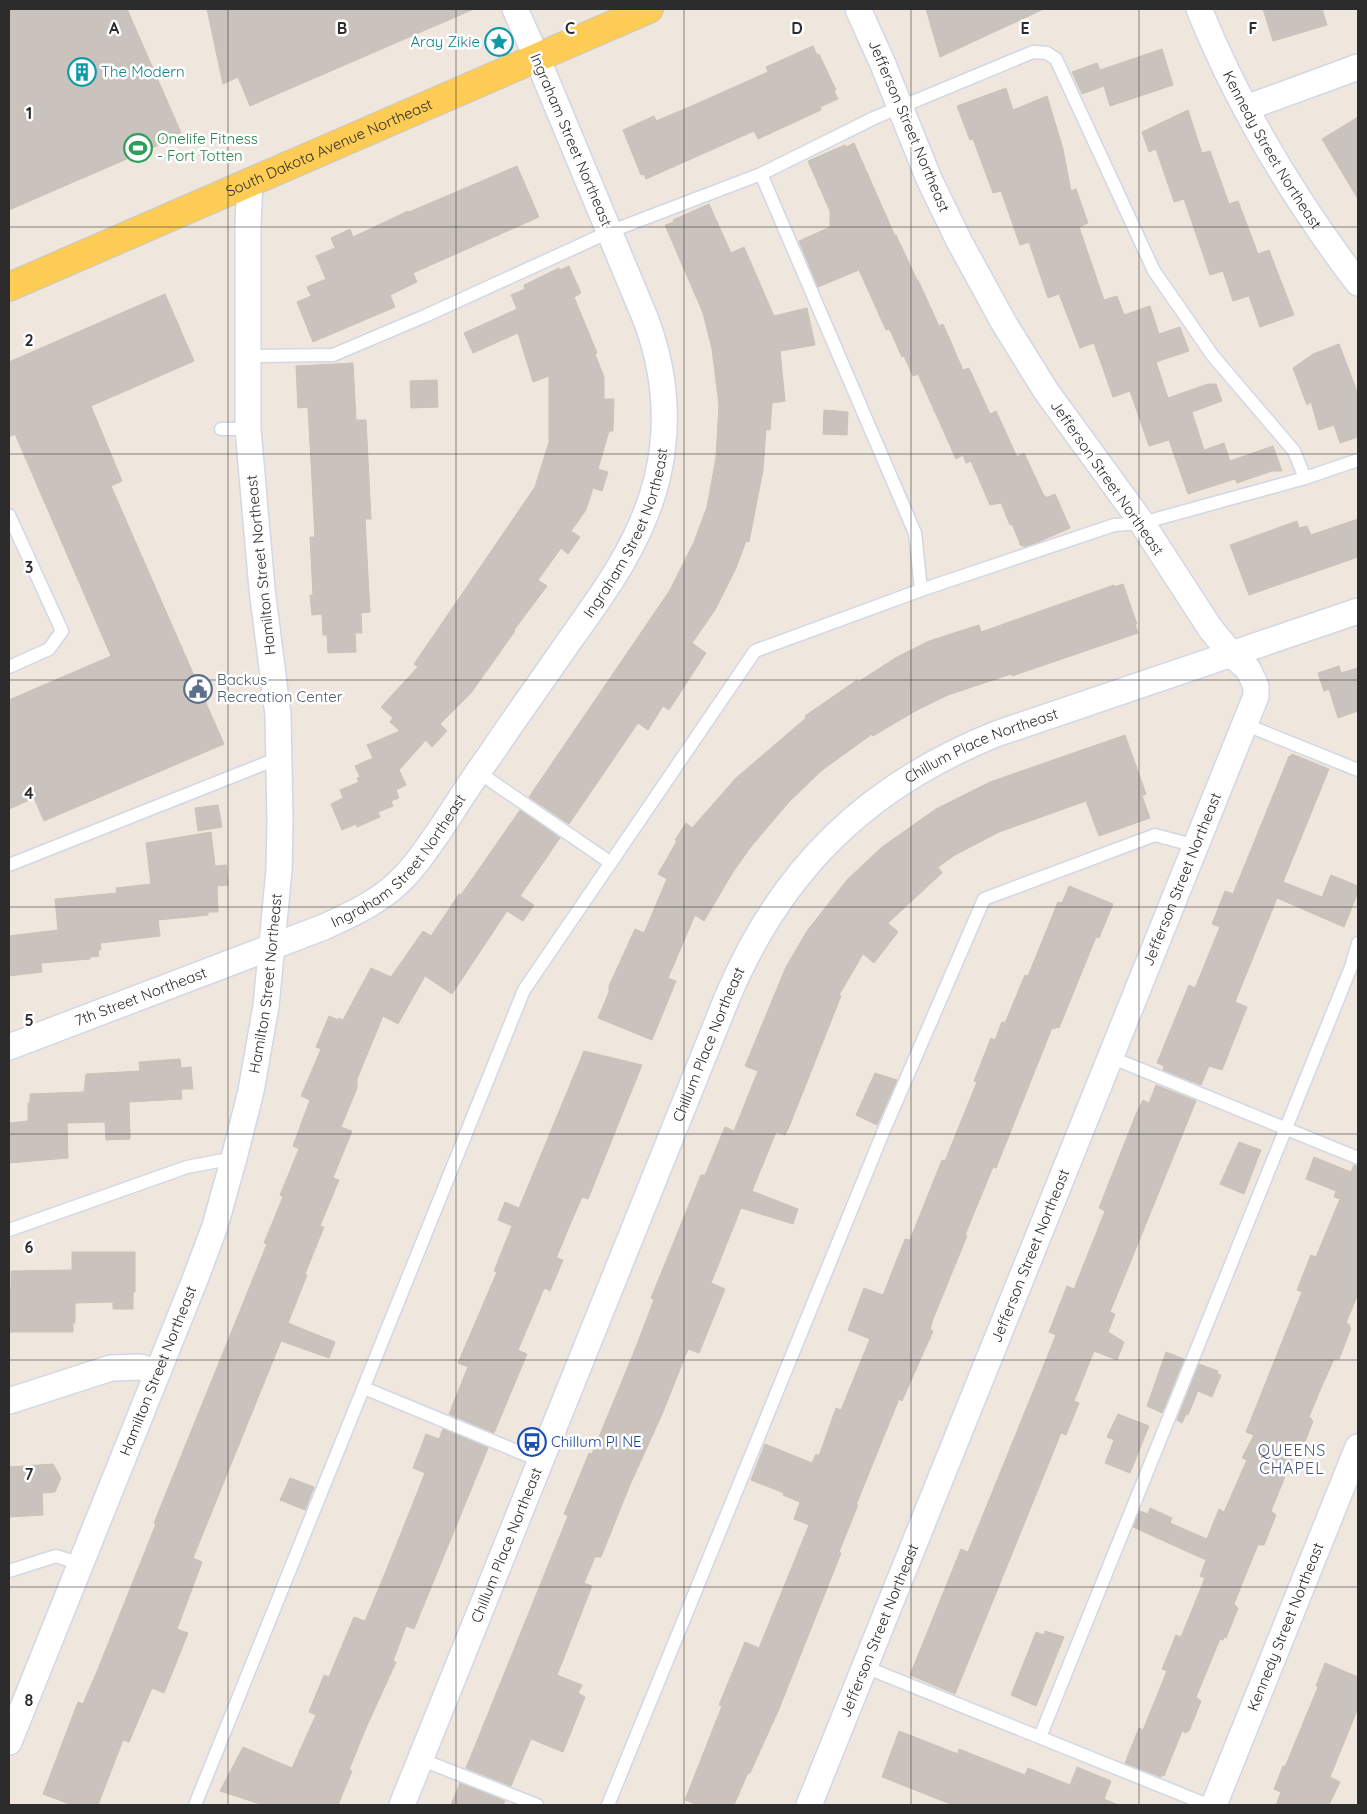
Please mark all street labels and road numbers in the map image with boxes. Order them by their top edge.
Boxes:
street label: Jefferson Street Northeast [865,37,954,215]
street label: Ingraham Street Northeast [526,50,617,229]
street label: Kennedy Street Northeast [1219,68,1326,232]
street label: South Dakota Avenue Northeast [223,94,435,201]
street label: Jefferson Street Northeast [1047,396,1168,559]
street label: Ingraham Street Northeast [579,447,671,621]
street label: Hamilton Street Northeast [242,474,279,656]
street label: Chillum Place Northeast [901,704,1060,787]
street label: Ingraham Street Northeast [328,790,470,931]
street label: Jefferson Street Northeast [1138,790,1225,969]
street label: Hamilton Street Northeast [244,893,286,1075]
street label: 7th Street Northeast [72,963,209,1030]
street label: Chillum Place Northeast [668,964,749,1125]
street label: Jefferson Street Northeast [986,1166,1073,1345]
street label: Hamilton Street Northeast [115,1283,200,1458]
street label: Chillum Place Northeast [466,1465,546,1626]
street label: Kennedy Street Northeast [1243,1540,1328,1714]
street label: Jefferson Street Northeast [835,1541,922,1720]

